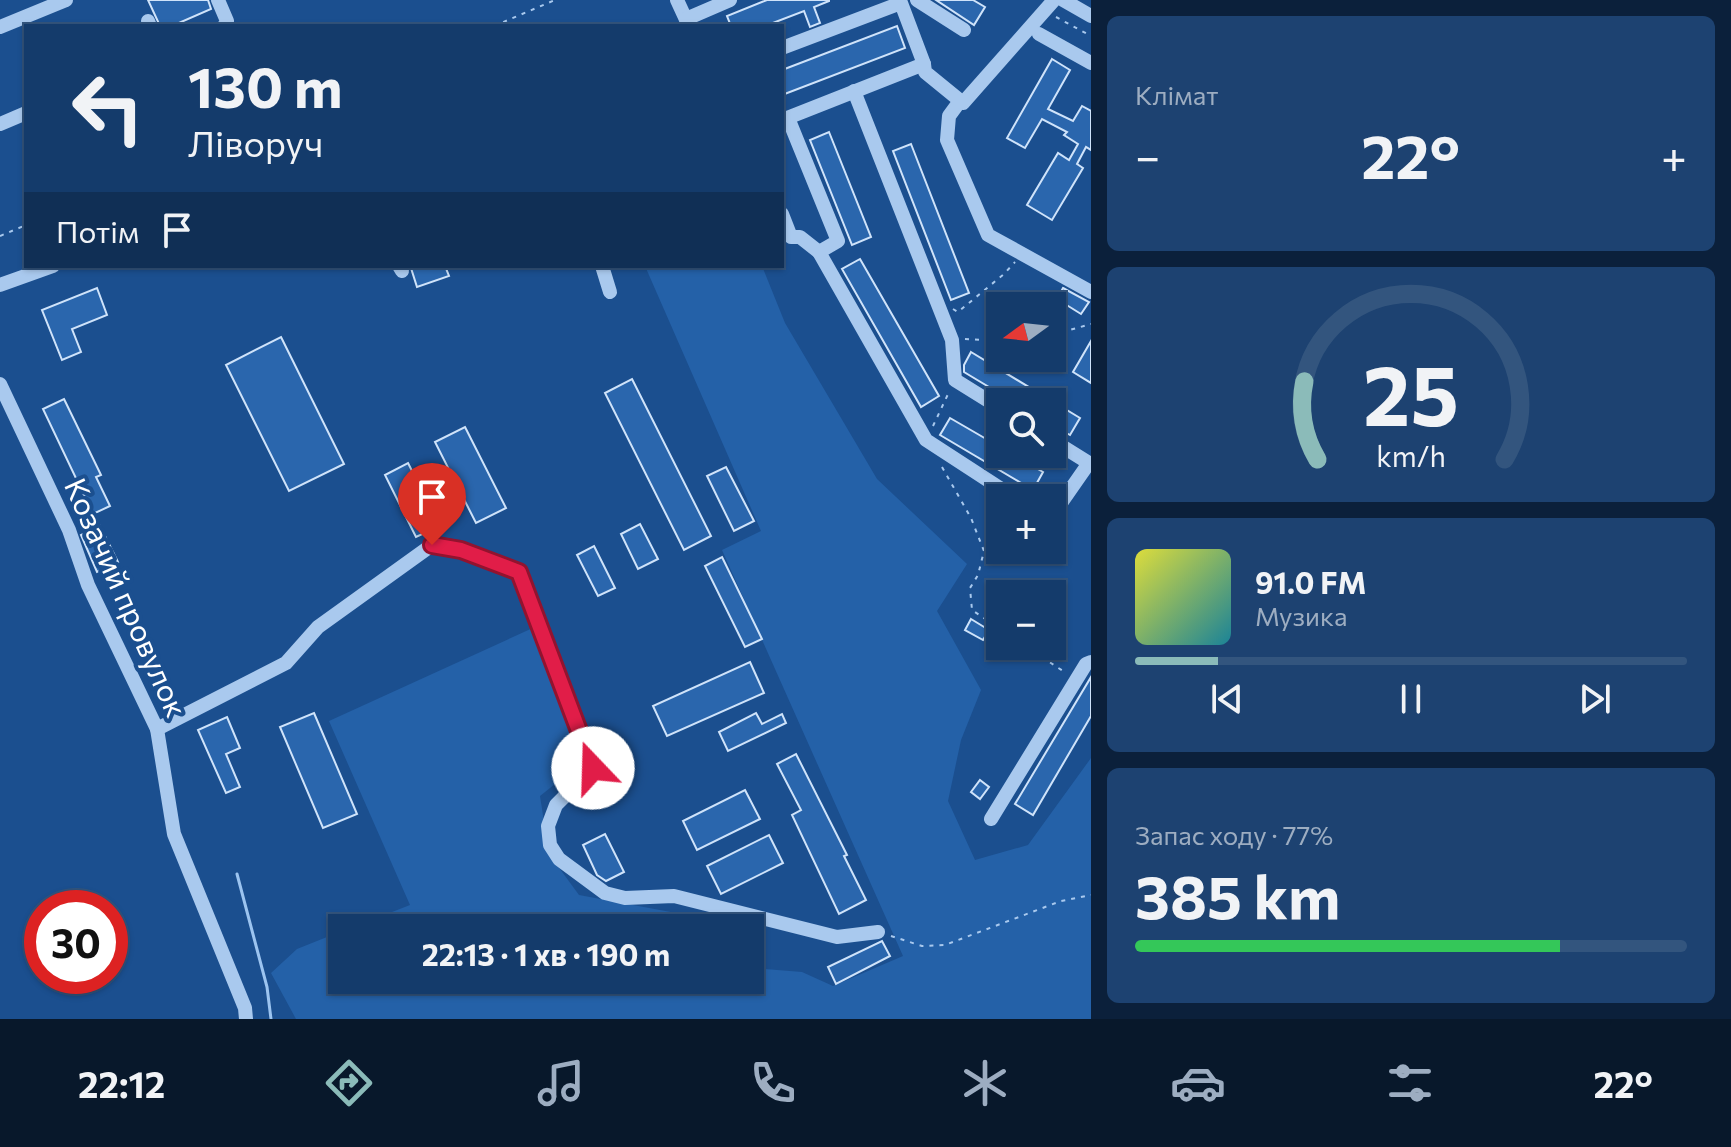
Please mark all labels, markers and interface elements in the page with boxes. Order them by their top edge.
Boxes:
text: 130 m [188,51,343,120]
icon: left [56,56,160,160]
text: Клімат [1135,79,1218,110]
text: 22° [1361,118,1460,191]
text: Ліворуч [188,120,323,164]
text: − [1135,128,1160,182]
text: + [1661,128,1687,182]
icon: arrive [155,208,199,252]
text: Потім [56,212,139,249]
north arrow [986,292,1066,372]
map controls [986,292,1066,660]
text: 25 [1363,341,1459,443]
button: search [986,388,1066,468]
text: km/h [1376,438,1446,473]
pin [398,463,466,545]
street label: Козачий провулок [58,472,197,722]
icon: arrive [410,475,454,519]
button: + [986,484,1066,564]
text: 91.0 FM [1255,563,1367,600]
button: − [986,580,1066,660]
text: Музика [1255,600,1347,631]
icon: previous [1205,677,1249,721]
icon: pause [1389,677,1433,721]
icon: next [1573,677,1617,721]
position arrow [551,726,635,810]
text: Запас ходу · 77% [1135,819,1333,850]
text: 385 km [1135,858,1340,931]
speed limit sign: 30 [24,890,128,994]
text: 22:13 · 1 хв · 190 m [422,935,670,972]
icon: directions [321,1055,377,1111]
icon: music [533,1055,589,1111]
icon: phone [745,1055,801,1111]
icon: climate [957,1055,1013,1111]
icon: car [1170,1055,1226,1111]
icon: filters [1382,1055,1438,1111]
text: 22:12 [78,1061,165,1105]
text: 22° [1594,1061,1653,1105]

